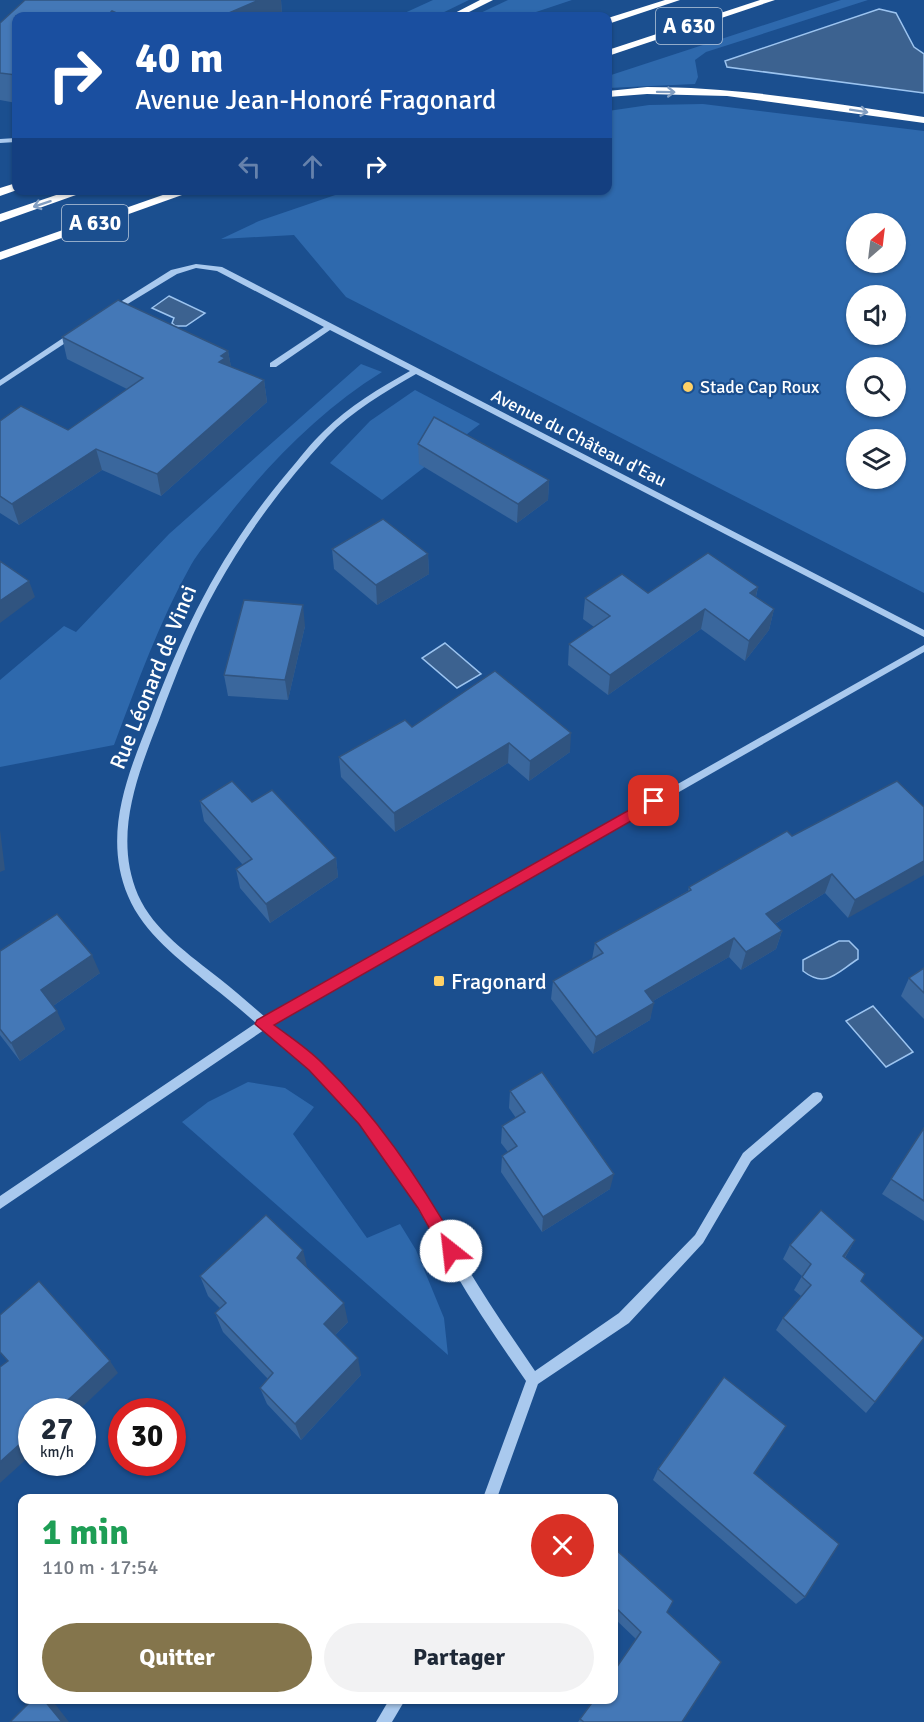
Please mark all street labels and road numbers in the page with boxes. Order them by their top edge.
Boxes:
road number: A 630 [656,8,722,44]
road number: A 630 [62,205,128,241]
street label: Avenue du Château d'Eau [488,384,670,492]
street label: Rue Léonard de Vinci [104,581,202,773]

